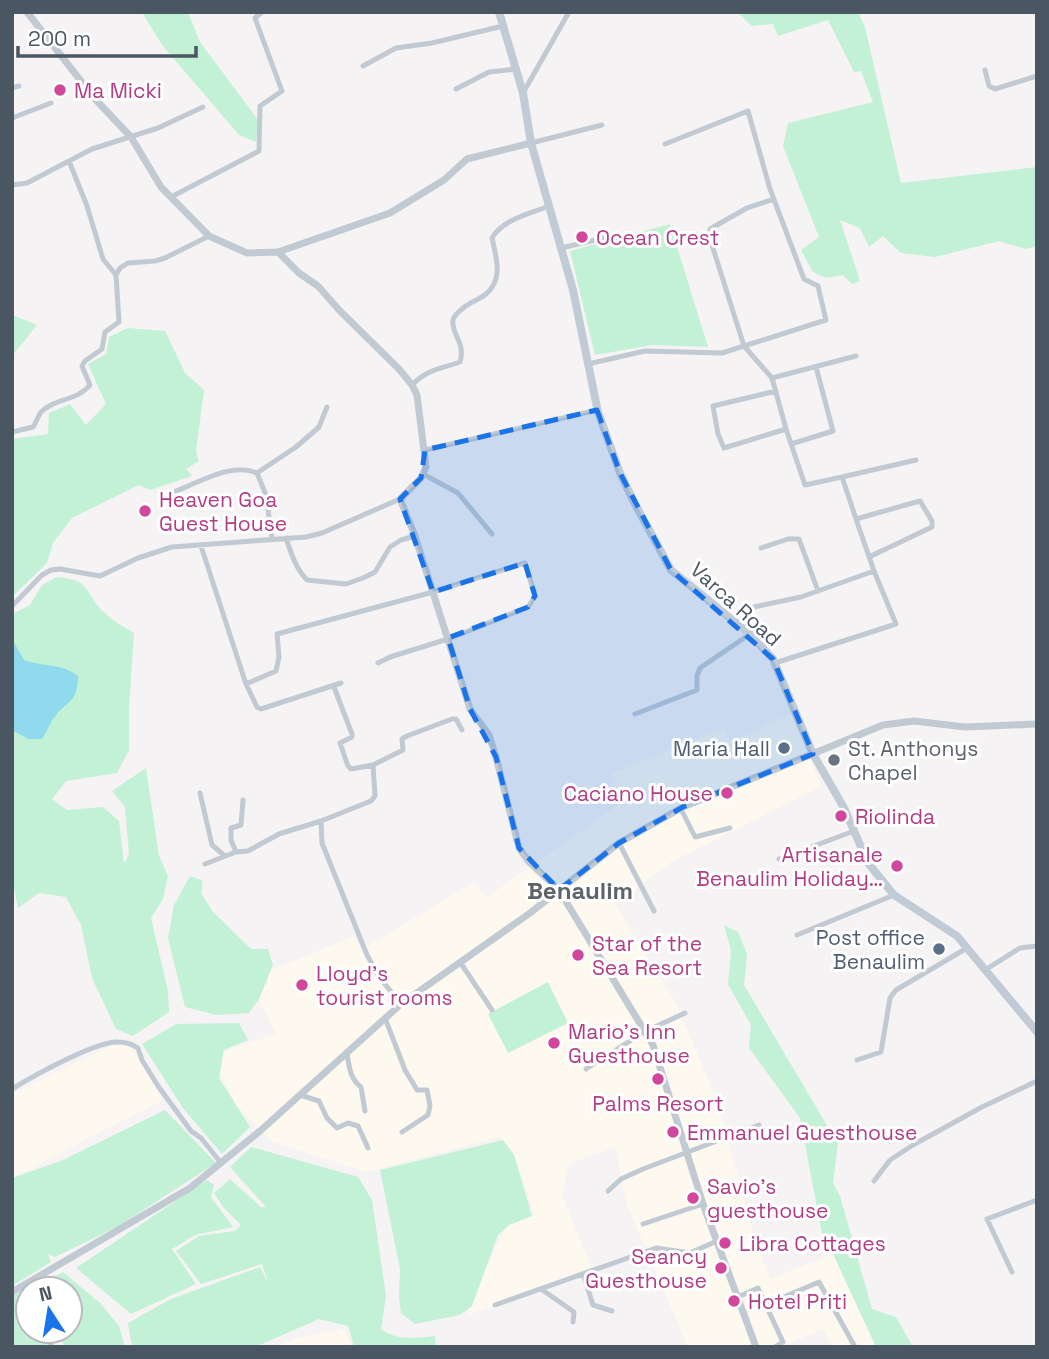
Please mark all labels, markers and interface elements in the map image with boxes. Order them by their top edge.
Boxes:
scale bar [18,14,196,58]
text: 200 m [28,25,91,52]
place label: Ma Micki [74,77,162,104]
marker: Ma Micki [52,82,68,98]
place label: Ocean Crest [596,224,719,251]
marker: Ocean Crest [574,229,590,245]
place label: Heaven Goa Guest House [159,486,287,537]
marker: Heaven Goa Guest House [137,503,153,519]
street label: Varca Road [685,556,787,652]
place label: Maria Hall [673,735,770,762]
place label: St. Anthonys Chapel [848,735,978,786]
marker: Maria Hall [776,740,792,756]
marker: St. Anthonys Chapel [826,752,842,768]
place label: Caciano House [564,780,713,807]
marker: Caciano House [719,785,735,801]
place label: Riolinda [855,803,935,830]
marker: Riolinda [833,808,849,824]
place label: Artisanale Benaulim Holiday… [696,841,883,892]
marker: Artisanale Benaulim Holiday… [889,858,905,874]
district label: Benaulim [527,875,633,906]
place label: Post office Benaulim [816,924,925,975]
place label: Star of the Sea Resort [592,930,702,981]
marker: Post office Benaulim [931,941,947,957]
marker: Star of the Sea Resort [570,947,586,963]
place label: Lloyd's tourist rooms [316,960,453,1011]
marker: Lloyd's tourist rooms [294,977,310,993]
place label: Mario's Inn Guesthouse [568,1018,690,1069]
marker: Mario's Inn Guesthouse [546,1035,562,1051]
marker: Palms Resort [650,1071,666,1087]
place label: Palms Resort [592,1090,724,1117]
place label: Emmanuel Guesthouse [687,1119,917,1146]
marker: Emmanuel Guesthouse [665,1124,681,1140]
place label: Savio's guesthouse [707,1173,828,1224]
marker: Savio's guesthouse [685,1190,701,1206]
place label: Libra Cottages [739,1230,886,1257]
marker: Libra Cottages [717,1235,733,1251]
place label: Seancy Guesthouse [585,1243,707,1294]
marker: Seancy Guesthouse [713,1260,729,1276]
north arrow [14,1275,84,1345]
text: N [37,1280,54,1307]
place label: Hotel Priti [748,1288,847,1315]
marker: Hotel Priti [726,1293,742,1309]

